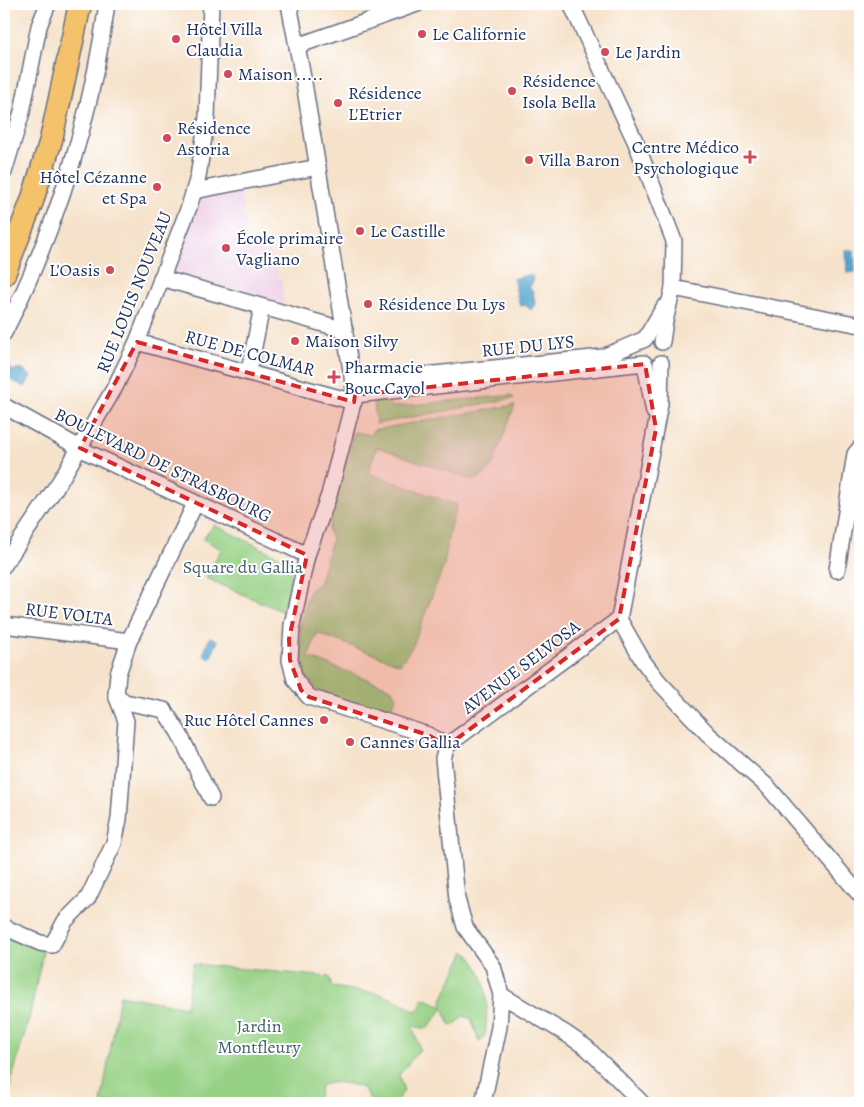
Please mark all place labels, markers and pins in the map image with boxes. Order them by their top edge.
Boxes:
place label: Hôtel Villa Claudia [186,17,263,62]
place label: Le Californie [432,22,526,46]
marker: Le Californie [416,28,428,40]
marker: Hôtel Villa Claudia [170,33,182,45]
place label: Le Jardin [615,40,681,64]
marker: Le Jardin [599,46,611,58]
place label: Maison ..... [238,62,323,86]
marker: Maison ..... [222,68,234,80]
place label: Résidence Isola Bella [522,69,597,114]
place label: Résidence L'Etrier [348,81,422,126]
marker: Résidence Isola Bella [506,85,518,97]
marker: Résidence L'Etrier [332,97,344,109]
place label: Résidence Astoria [176,116,251,161]
marker: Résidence Astoria [161,132,173,144]
place label: Centre Médico Psychologique [632,135,739,180]
place label: Villa Baron [538,148,620,172]
marker: Centre Médico Psychologique [743,150,757,164]
marker: Villa Baron [523,154,535,166]
place label: Hôtel Cézanne et Spa [39,165,148,210]
marker: Hôtel Cézanne et Spa [151,181,163,193]
place label: Le Castille [370,219,446,243]
marker: Le Castille [354,225,366,237]
place label: École primaire Vagliano [235,226,343,271]
marker: École primaire Vagliano [220,242,232,254]
place label: L'Oasis [49,258,100,282]
marker: L'Oasis [104,264,116,276]
place label: Résidence Du Lys [378,292,506,316]
marker: Résidence Du Lys [362,298,374,310]
place label: Maison Silvy [305,329,399,353]
marker: Maison Silvy [289,335,301,347]
place label: Pharmacie Bouc Cayol [344,355,425,400]
marker: Pharmacie Bouc Cayol [328,371,340,383]
place label: Ruc Hôtel Cannes [184,708,314,732]
marker: Ruc Hôtel Cannes [318,714,330,726]
place label: Cannes Gallia [360,730,461,754]
marker: Cannes Gallia [344,736,356,748]

